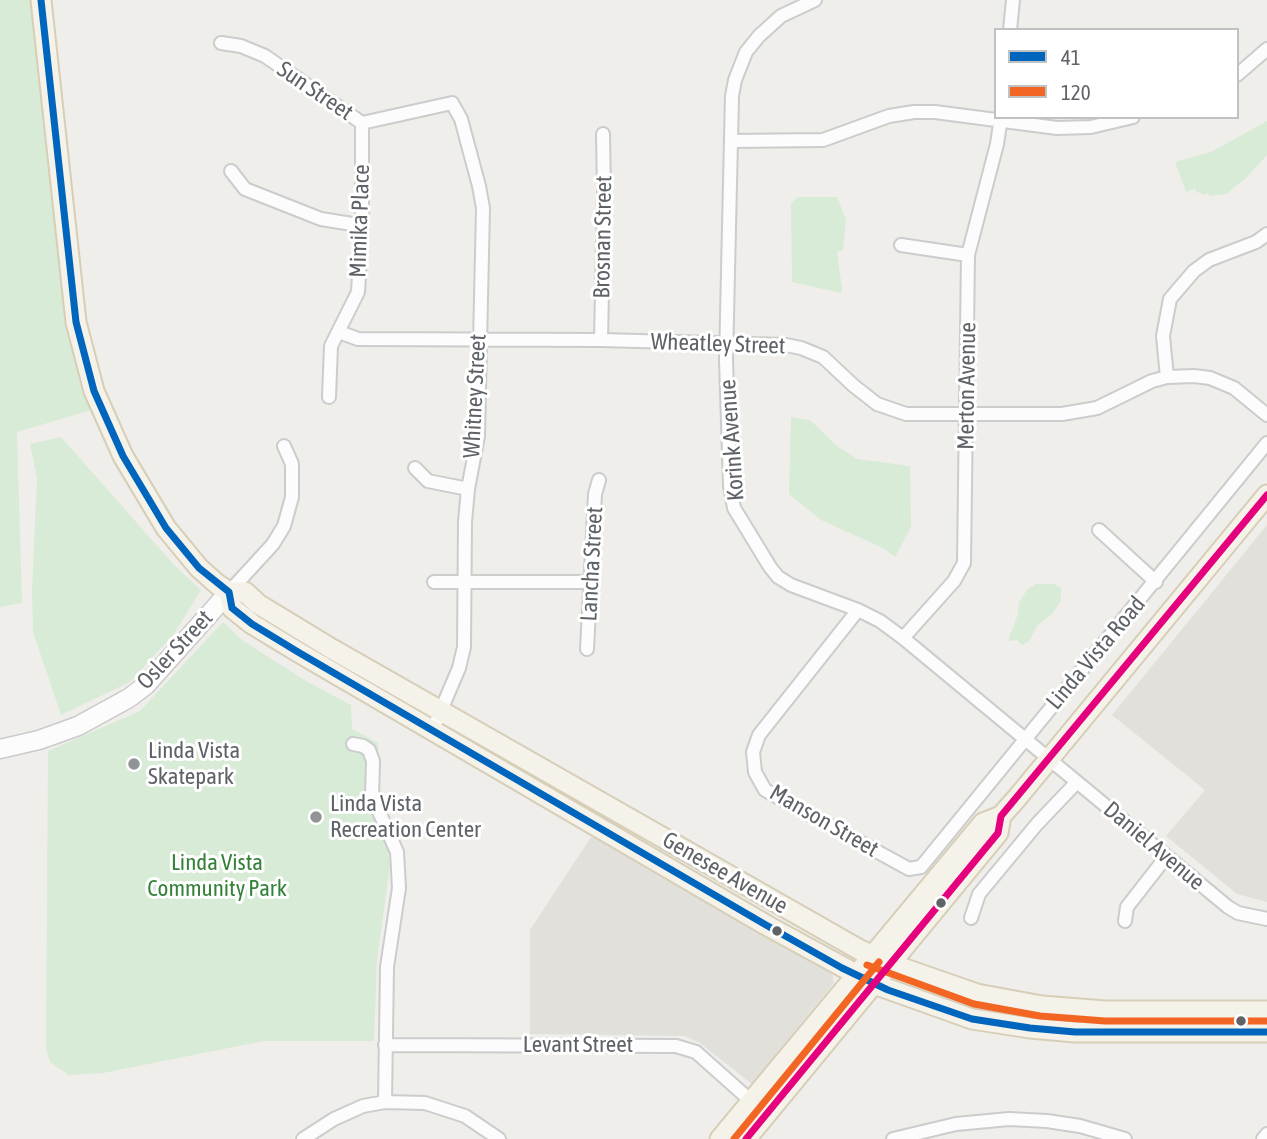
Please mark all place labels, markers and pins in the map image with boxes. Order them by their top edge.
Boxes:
place label: Linda Vista Skatepark [148,737,240,791]
marker: Linda Vista Skatepark [126,756,142,772]
place label: Linda Vista Recreation Center [330,790,481,844]
marker: Linda Vista Recreation Center [308,809,324,825]
unlabelled marker [934,896,948,910]
unlabelled marker [770,924,784,938]
unlabelled marker [1234,1014,1248,1028]

